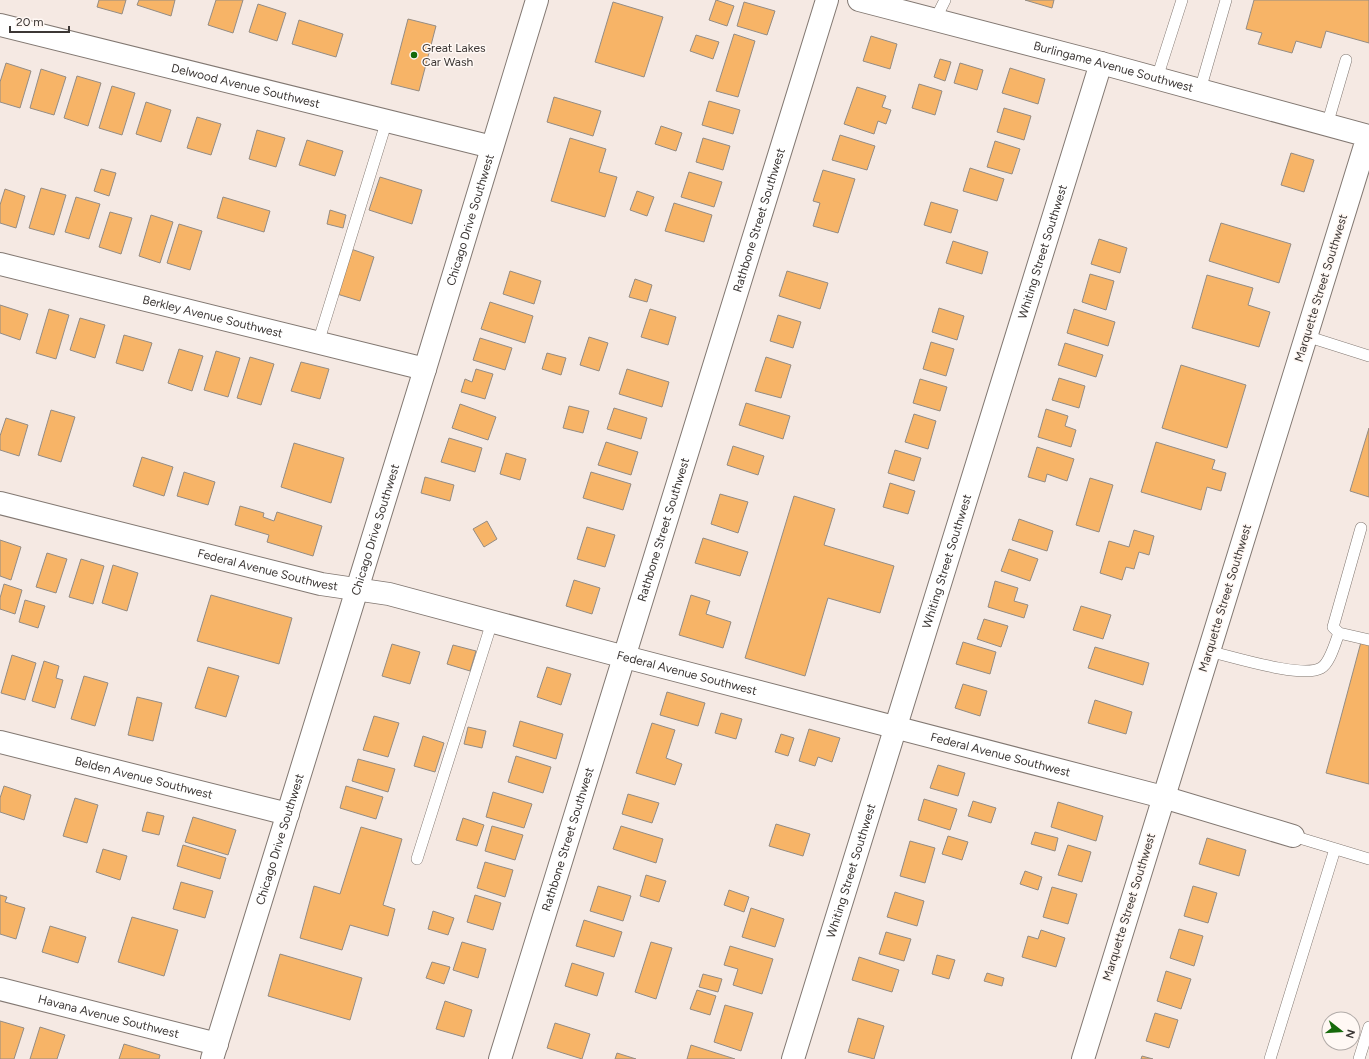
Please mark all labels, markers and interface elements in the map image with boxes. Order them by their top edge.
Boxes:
scale bar [10,8,69,34]
text: 20 m [16,15,44,29]
street label: Burlingame Avenue Southwest [1032,39,1195,95]
place label: Great Lakes Car Wash [422,41,486,69]
marker: Great Lakes Car Wash [409,50,419,60]
street label: Delwood Avenue Southwest [170,61,322,111]
street label: Rathbone Street Southwest [730,146,788,294]
street label: Chicago Drive Southwest [444,152,497,287]
street label: Whiting Street Southwest [1015,182,1070,321]
street label: Marquette Street Southwest [1292,212,1350,364]
street label: Berkley Avenue Southwest [141,292,285,341]
street label: Rathbone Street Southwest [635,456,692,603]
street label: Chicago Drive Southwest [349,462,402,597]
street label: Whiting Street Southwest [920,492,974,630]
street label: Marquette Street Southwest [1196,522,1254,674]
street label: Federal Avenue Southwest [196,546,339,593]
street label: Federal Avenue Southwest [615,648,759,698]
street label: Federal Avenue Southwest [929,730,1072,780]
street label: Belden Avenue Southwest [73,754,214,802]
street label: Rathbone Street Southwest [539,765,597,913]
street label: Chicago Drive Southwest [253,771,307,907]
street label: Whiting Street Southwest [824,801,879,940]
street label: Marquette Street Southwest [1100,831,1158,983]
street label: Havana Avenue Southwest [37,992,181,1041]
north arrow [1321,1011,1361,1051]
text: N [1343,1028,1358,1040]

